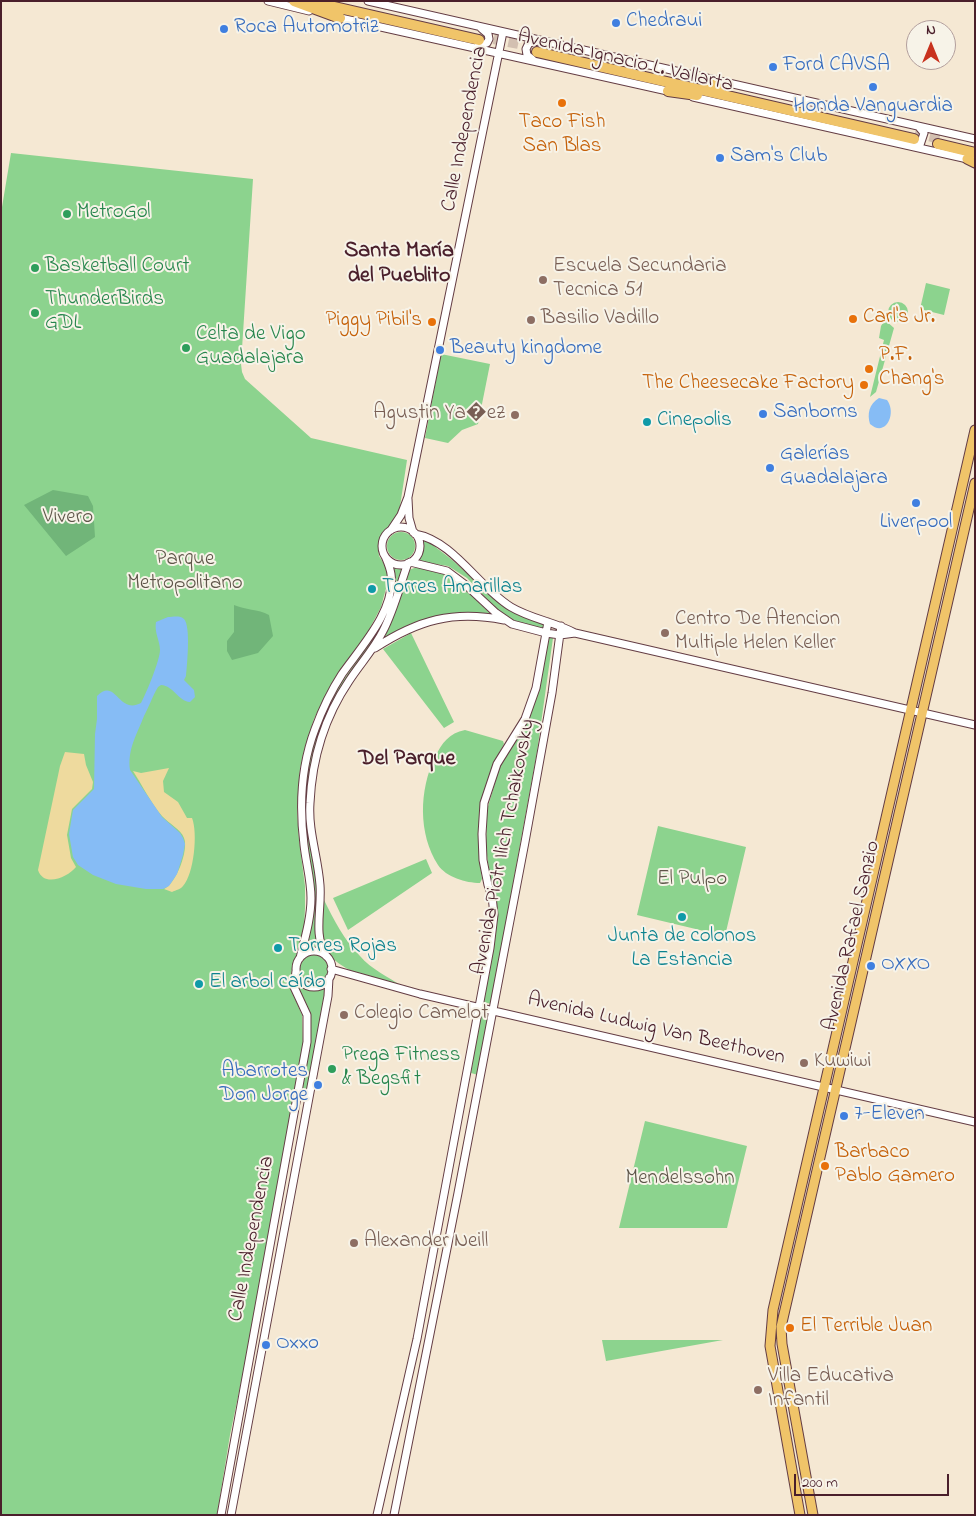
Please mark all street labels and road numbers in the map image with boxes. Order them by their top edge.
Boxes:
street label: Avenida Ignacio L. Vallarta [515,25,735,99]
street label: Calle Independencia [438,44,494,214]
street label: Avenida Piotr Ilich Tchaikovsky [468,717,542,977]
street label: Avenida Rafael Sanzio [819,838,887,1034]
street label: Avenida Ludwig Van Beethoven [525,988,787,1072]
street label: Calle Independencia [225,1154,281,1324]

